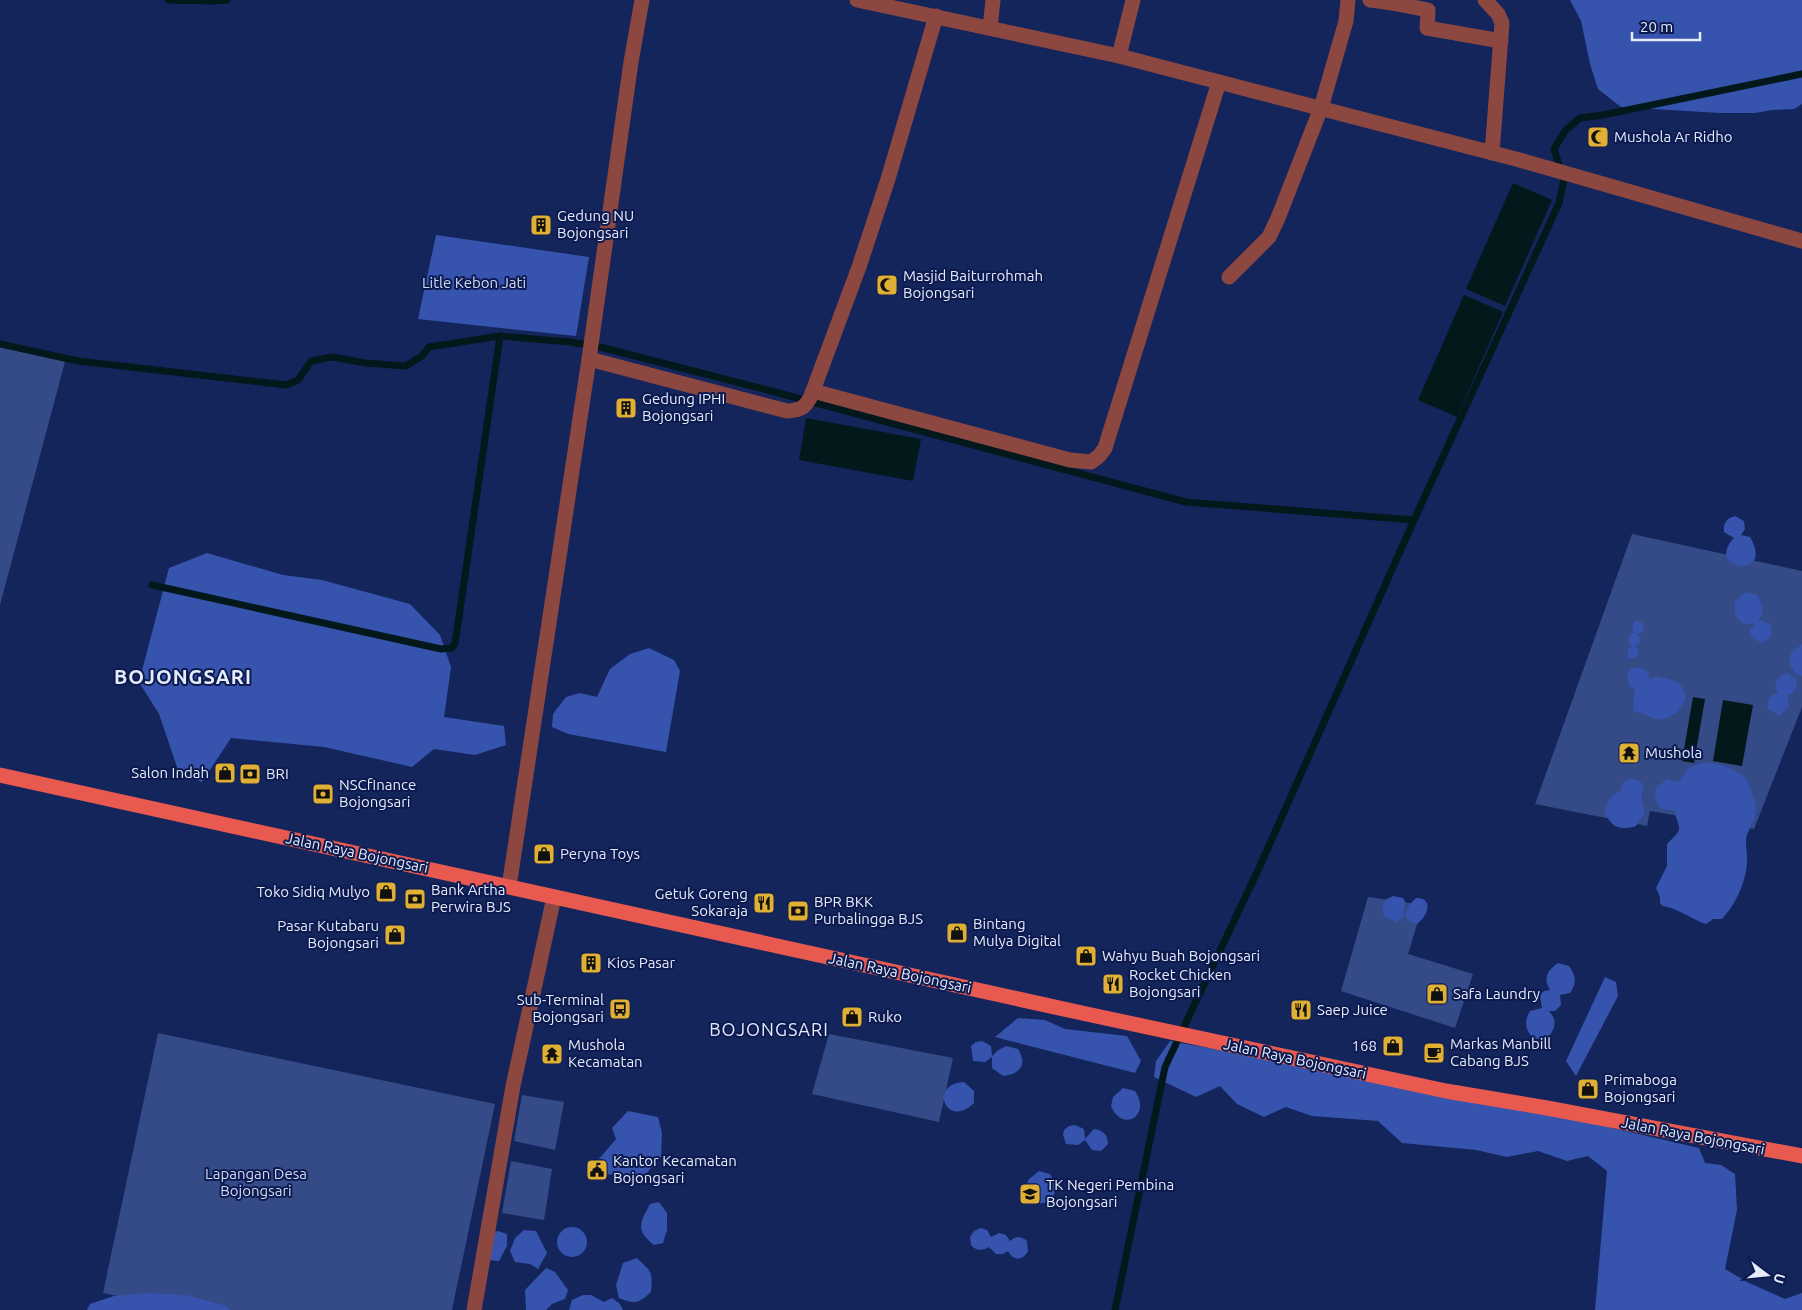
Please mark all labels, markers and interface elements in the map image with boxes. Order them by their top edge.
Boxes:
scale bar [1632,10,1700,42]
text: 20 m [1640,18,1673,35]
mosque icon: Mushola Ar Ridho [1586,125,1610,149]
place label: Mushola Ar Ridho [1614,128,1733,145]
place label: Gedung NU Bojongsari [557,207,634,241]
building icon: Gedung NU Bojongsari [529,213,553,237]
place label: Masjid Baiturrohmah Bojongsari [903,267,1043,301]
mosque icon: Masjid Baiturrohmah Bojongsari [875,273,899,297]
park label: Litle Kebon Jati [422,274,526,291]
place label: Gedung IPHI Bojongsari [642,390,725,424]
building icon: Gedung IPHI Bojongsari [614,396,638,420]
district label: BOJONGSARI [114,665,252,688]
temple icon: Mushola [1617,741,1641,765]
place label: Mushola [1645,744,1702,761]
shop icon: Salon Indah [213,761,237,785]
bank icon: BRI [238,762,262,786]
place label: Salon Indah [131,764,209,781]
place label: BRI [266,765,289,782]
place label: NSCfinance Bojongsari [339,776,416,810]
bank icon: NSCfinance Bojongsari [311,782,335,806]
street label: Jalan Raya Bojongsari [284,829,430,876]
shop icon: Peryna Toys [532,842,556,866]
place label: Peryna Toys [560,845,640,862]
shop icon: Toko Sidiq Mulyo [374,880,398,904]
place label: Bank Artha Perwira BJS [431,881,511,915]
place label: Toko Sidiq Mulyo [256,883,370,900]
place label: Getuk Goreng Sokaraja [654,885,748,919]
bank icon: Bank Artha Perwira BJS [403,887,427,911]
restaurant icon: Getuk Goreng Sokaraja [752,891,776,915]
place label: BPR BKK Purbalingga BJS [814,893,923,927]
bank icon: BPR BKK Purbalingga BJS [786,899,810,923]
place label: Bintang Mulya Digital [973,915,1061,949]
place label: Pasar Kutabaru Bojongsari [277,917,379,951]
shop icon: Bintang Mulya Digital [945,921,969,945]
shop icon: Pasar Kutabaru Bojongsari [383,923,407,947]
shop icon: Wahyu Buah Bojongsari [1074,944,1098,968]
place label: Wahyu Buah Bojongsari [1102,947,1260,964]
street label: Jalan Raya Bojongsari [827,949,973,996]
building icon: Kios Pasar [579,951,603,975]
place label: Kios Pasar [607,954,676,971]
place label: Rocket Chicken Bojongsari [1129,966,1232,1000]
restaurant icon: Rocket Chicken Bojongsari [1101,972,1125,996]
shop icon: Safa Laundry [1425,982,1449,1006]
place label: Safa Laundry [1453,985,1540,1002]
place label: Sub-Terminal Bojongsari [517,991,604,1025]
bus stop icon: Sub-Terminal Bojongsari [608,997,632,1021]
restaurant icon: Saep Juice [1289,998,1313,1022]
place label: Saep Juice [1317,1001,1388,1018]
shop icon: Ruko [840,1005,864,1029]
place label: Ruko [868,1008,902,1025]
district label: BOJONGSARI [709,1019,829,1039]
shop icon: 168 [1381,1034,1405,1058]
street label: Jalan Raya Bojongsari [1222,1035,1368,1082]
place label: Markas Manbill Cabang BJS [1450,1035,1551,1069]
place label: Mushola Kecamatan [568,1036,643,1070]
place label: 168 [1352,1037,1377,1054]
cafe icon: Markas Manbill Cabang BJS [1422,1041,1446,1065]
temple icon: Mushola Kecamatan [540,1042,564,1066]
place label: Primaboga Bojongsari [1604,1071,1677,1105]
shop icon: Primaboga Bojongsari [1576,1077,1600,1101]
street label: Jalan Raya Bojongsari [1620,1113,1766,1158]
place label: Kantor Kecamatan Bojongsari [613,1152,737,1186]
public building icon: Kantor Kecamatan Bojongsari [585,1158,609,1182]
park label: Lapangan Desa Bojongsari [205,1165,307,1199]
place label: TK Negeri Pembina Bojongsari [1046,1176,1174,1210]
school or university icon: TK Negeri Pembina Bojongsari [1018,1182,1042,1206]
north arrow [1742,1250,1792,1300]
text: U [1770,1272,1789,1286]

